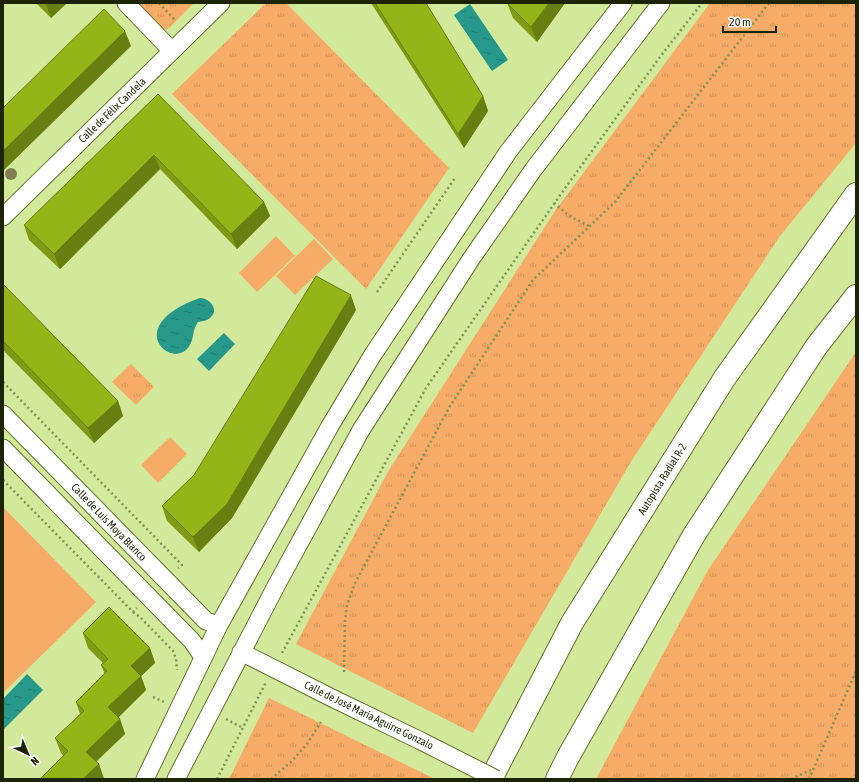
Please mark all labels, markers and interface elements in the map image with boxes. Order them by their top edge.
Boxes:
scale bar [723,8,776,34]
text: 20 m [729,15,751,29]
street label: Calle de Félix Candela [76,75,148,145]
street label: Autopista Radial R-2 [635,441,689,517]
street label: Calle de Luis Moya Blanco [69,481,149,563]
street label: Calle de José María Aguirre Gonzalo [302,678,436,752]
north arrow [8,734,48,774]
text: N [28,755,41,768]

